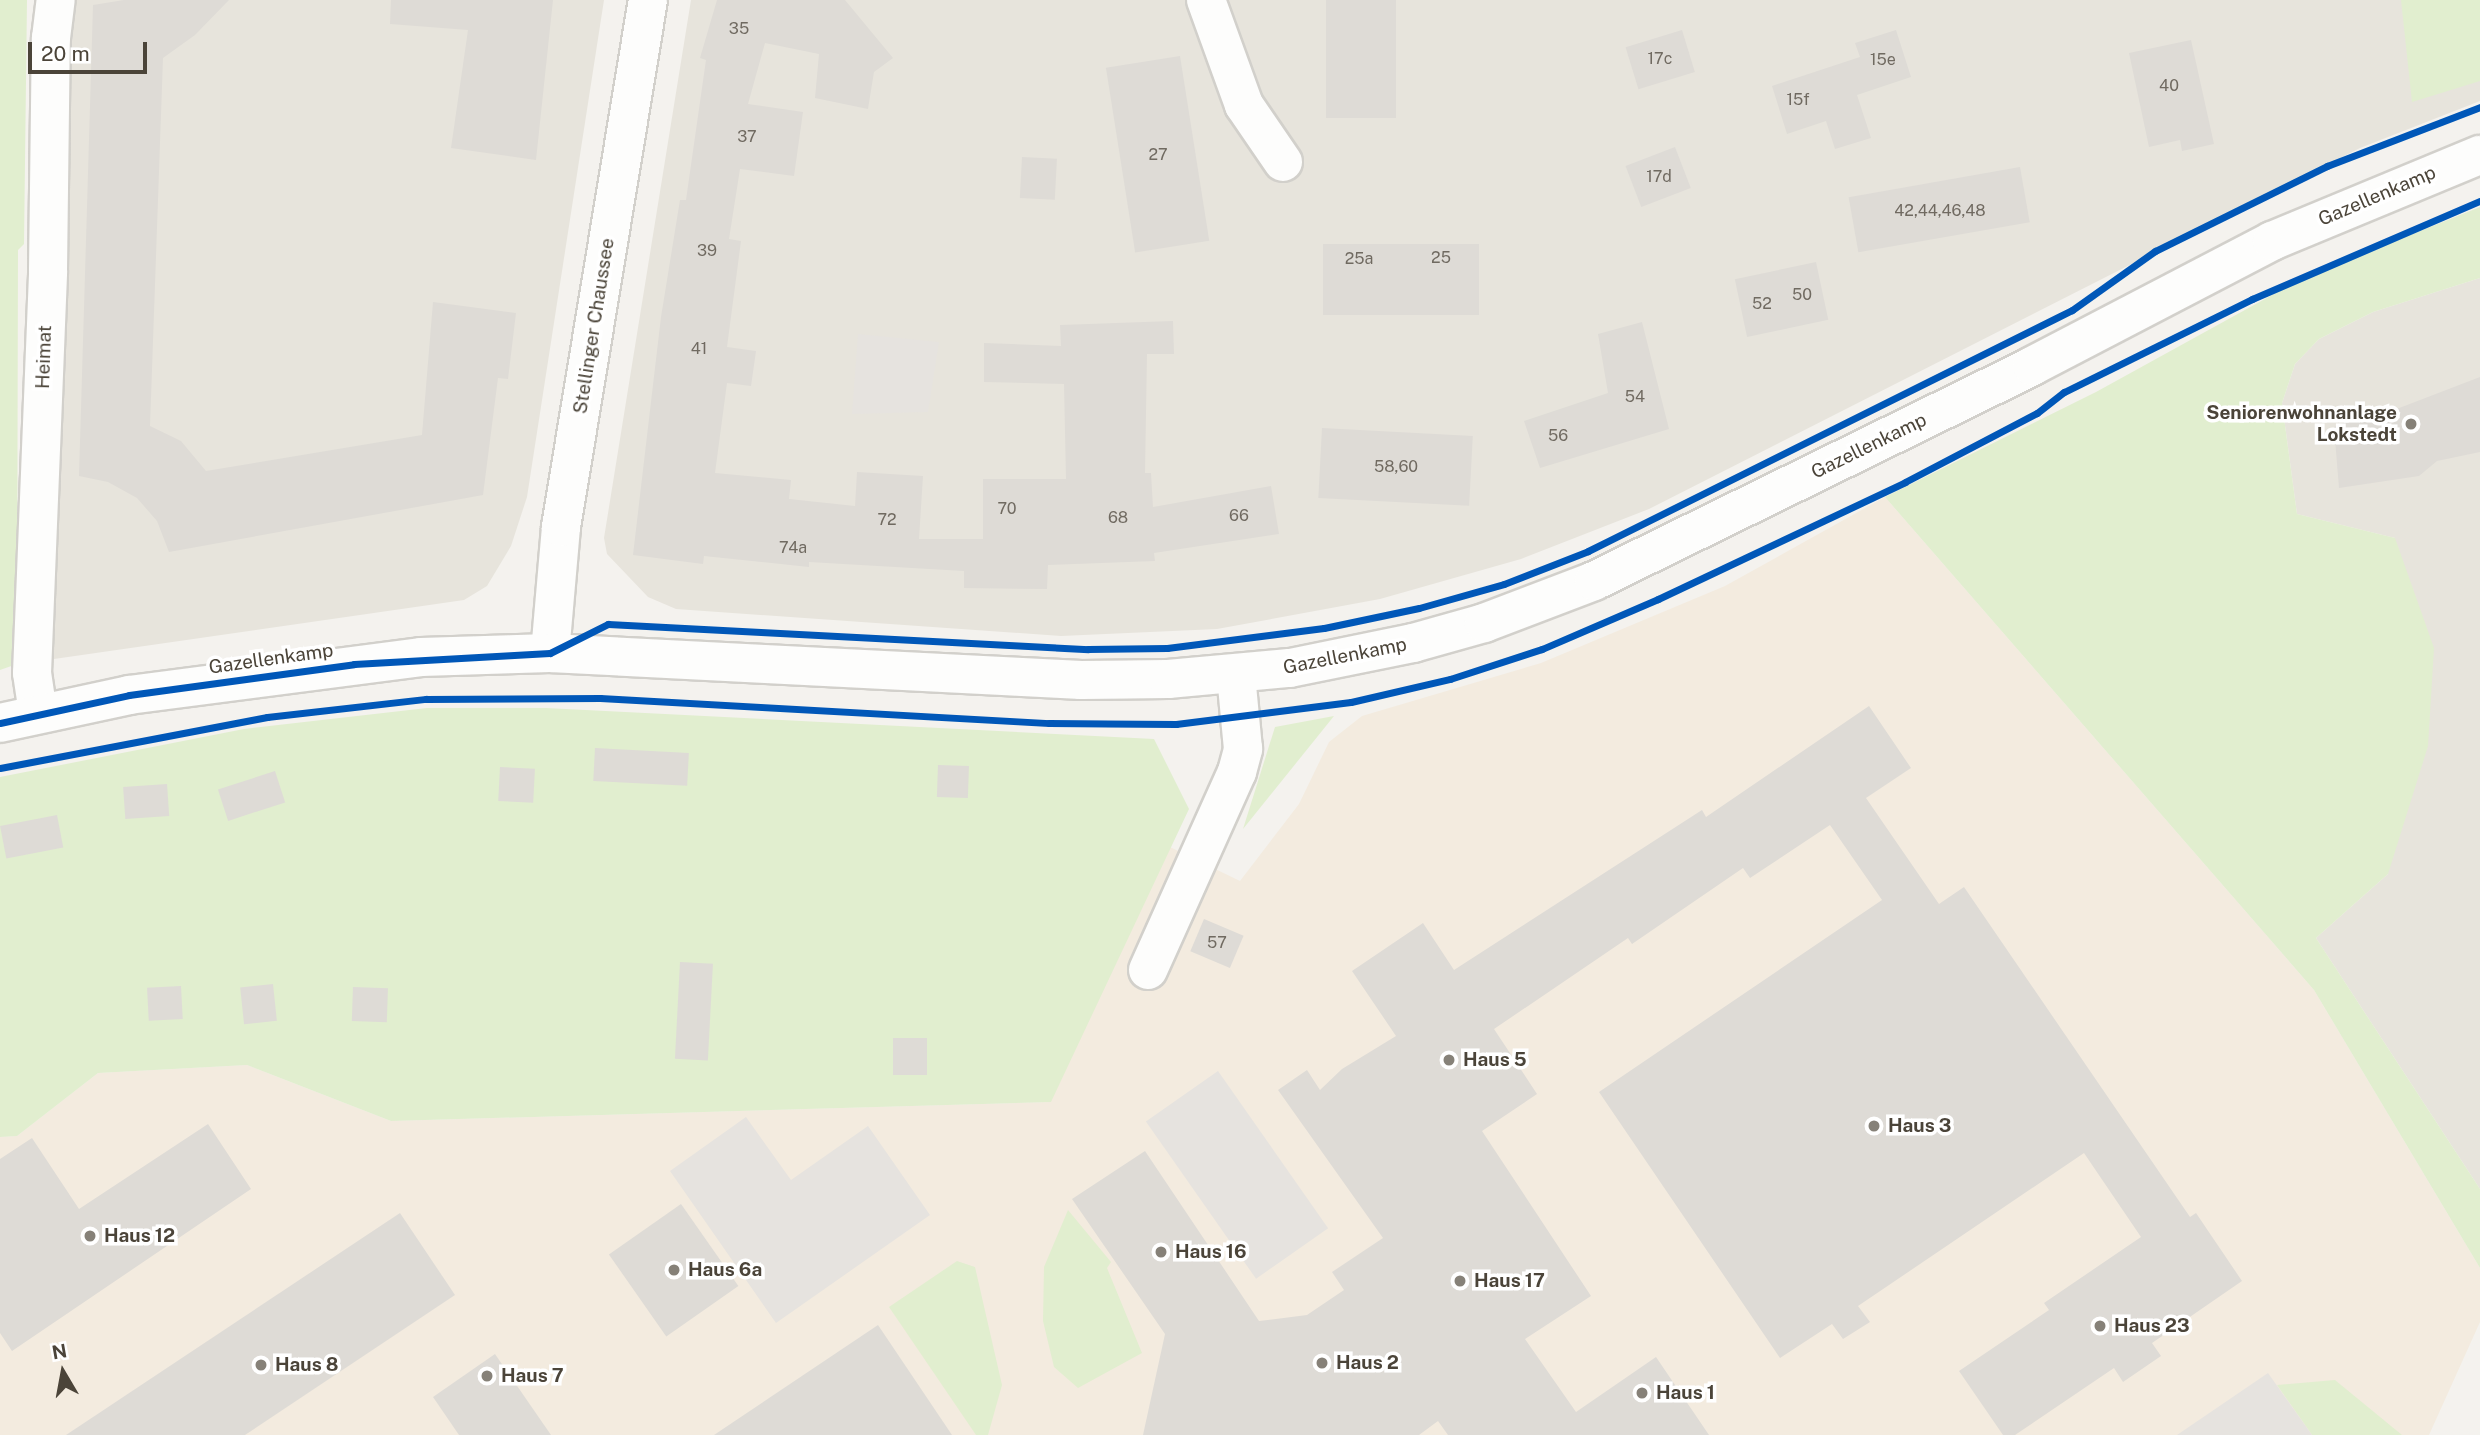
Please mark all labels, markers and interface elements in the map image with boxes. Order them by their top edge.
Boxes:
house number: 35 [729,19,749,39]
scale bar [32,28,150,72]
text: 20 m [41,41,90,66]
house number: 17c [1648,49,1672,69]
house number: 15e [1870,50,1896,70]
house number: 40 [2159,76,2179,96]
house number: 15f [1786,90,1810,110]
house number: 37 [737,127,757,147]
house number: 27 [1148,145,1168,165]
street label: Gazellenkamp [2315,161,2439,231]
house number: 17d [1646,167,1672,187]
house number: 42,44,46,48 [1894,201,1986,221]
street label: Stellinger Chaussee [569,236,619,416]
house number: 39 [697,241,717,261]
house number: 25 [1431,248,1451,268]
house number: 25a [1345,249,1373,269]
house number: 50 [1792,285,1812,305]
house number: 52 [1752,294,1772,314]
street label: Heimat [31,325,57,389]
house number: 41 [691,339,707,359]
house number: 54 [1625,387,1645,407]
place label: Seniorenwohnanlage Lokstedt [2206,402,2397,446]
street label: Gazellenkamp [1808,408,1930,484]
marker: Seniorenwohnanlage Lokstedt [2403,416,2419,432]
house number: 56 [1548,426,1568,446]
house number: 58,60 [1374,457,1418,477]
house number: 70 [997,499,1017,519]
house number: 66 [1229,506,1249,526]
house number: 68 [1108,508,1128,528]
house number: 72 [877,510,897,530]
house number: 74a [779,538,807,558]
street label: Gazellenkamp [1281,633,1409,679]
street label: Gazellenkamp [207,639,335,679]
house number: 57 [1207,933,1227,953]
place label: Haus 5 [1463,1049,1527,1071]
marker: Haus 5 [1441,1052,1457,1068]
place label: Haus 3 [1888,1115,1952,1137]
marker: Haus 3 [1866,1118,1882,1134]
place label: Haus 12 [104,1225,175,1247]
marker: Haus 12 [82,1228,98,1244]
place label: Haus 16 [1175,1241,1247,1263]
marker: Haus 16 [1153,1244,1169,1260]
place label: Haus 6a [688,1259,762,1281]
marker: Haus 6a [666,1262,682,1278]
place label: Haus 17 [1474,1270,1545,1292]
marker: Haus 17 [1452,1273,1468,1289]
place label: Haus 23 [2114,1315,2190,1337]
marker: Haus 23 [2092,1318,2108,1334]
north arrow [28,1337,98,1407]
text: N [50,1339,69,1363]
place label: Haus 2 [1336,1352,1399,1374]
place label: Haus 8 [275,1354,339,1376]
marker: Haus 2 [1314,1355,1330,1371]
marker: Haus 8 [253,1357,269,1373]
place label: Haus 7 [501,1365,564,1387]
marker: Haus 7 [479,1368,495,1384]
place label: Haus 1 [1656,1382,1715,1404]
marker: Haus 1 [1634,1385,1650,1401]

